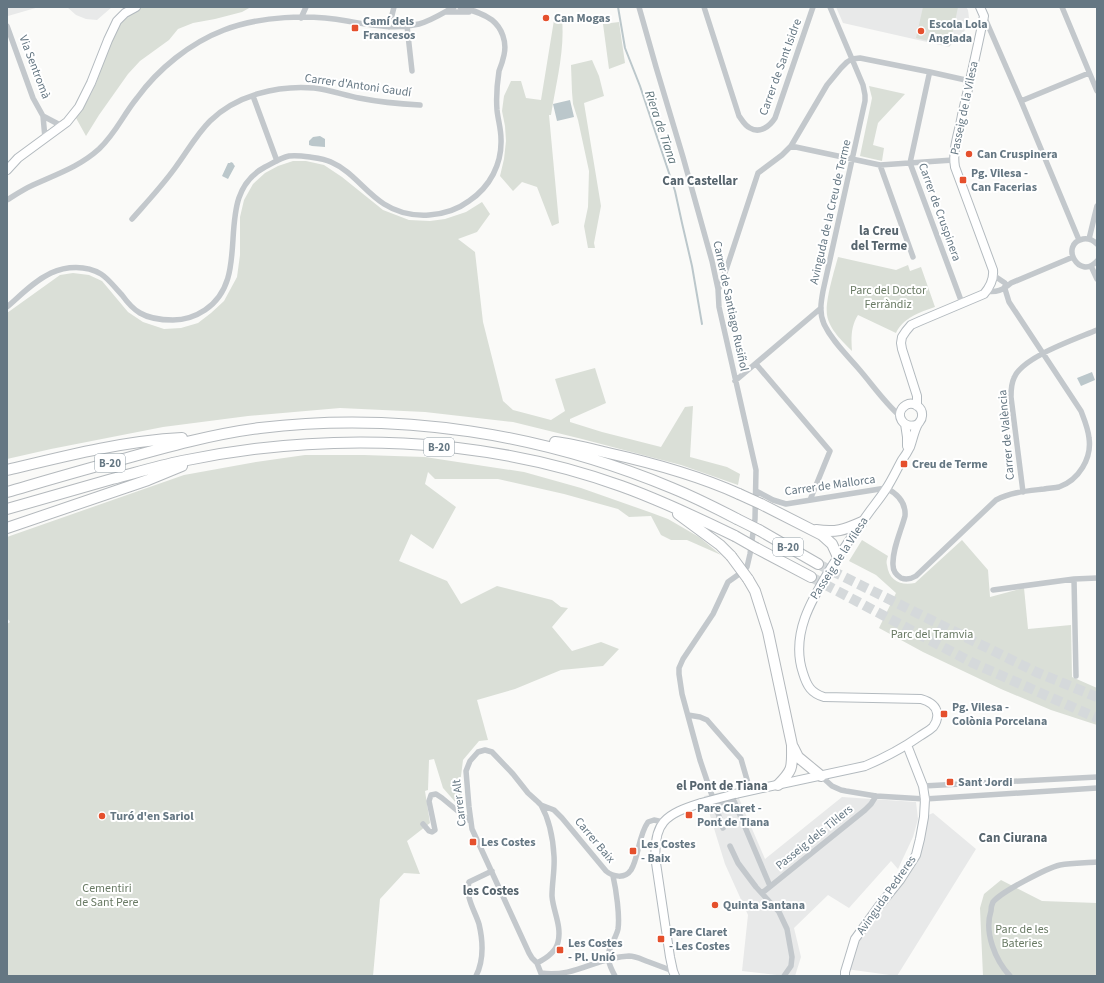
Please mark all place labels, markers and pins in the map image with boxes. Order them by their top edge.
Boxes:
place label: Can Mogas [554,10,610,27]
place label: Camí dels Francesos [363,13,415,44]
marker: Can Mogas [541,13,551,23]
place label: Escola Lola Anglada [928,16,987,47]
marker: Camí dels Francesos [350,23,360,33]
marker: Escola Lola Anglada [916,26,926,36]
place label: Can Cruspinera [977,146,1058,163]
marker: Can Cruspinera [964,149,974,159]
place label: Pg. Vilesa - Can Facerias [971,165,1037,196]
marker: Pg. Vilesa - Can Facerias [958,175,968,185]
place label: Creu de Terme [912,456,988,473]
marker: Creu de Terme [899,459,909,469]
place label: Pg. Vilesa - Colònia Porcelana [952,699,1047,730]
marker: Pg. Vilesa - Colònia Porcelana [939,709,949,719]
place label: Sant Jordi [958,774,1012,791]
marker: Sant Jordi [945,777,955,787]
place label: Pare Claret - Pont de Tiana [697,800,769,831]
place label: Turó d'en Sariol [110,808,194,825]
marker: Pare Claret - Pont de Tiana [684,810,694,820]
marker: Turó d'en Sariol [97,811,107,821]
place label: Les Costes [481,834,536,851]
place label: Les Costes - Baix [641,836,696,867]
marker: Les Costes [468,837,478,847]
marker: Les Costes - Baix [628,846,638,856]
place label: Quinta Santana [723,897,805,914]
marker: Quinta Santana [710,900,720,910]
place label: Pare Claret - Les Costes [669,924,730,955]
marker: Pare Claret - Les Costes [656,934,666,944]
place label: Les Costes - Pl. Unió [568,935,623,966]
marker: Les Costes - Pl. Unió [555,945,565,955]

